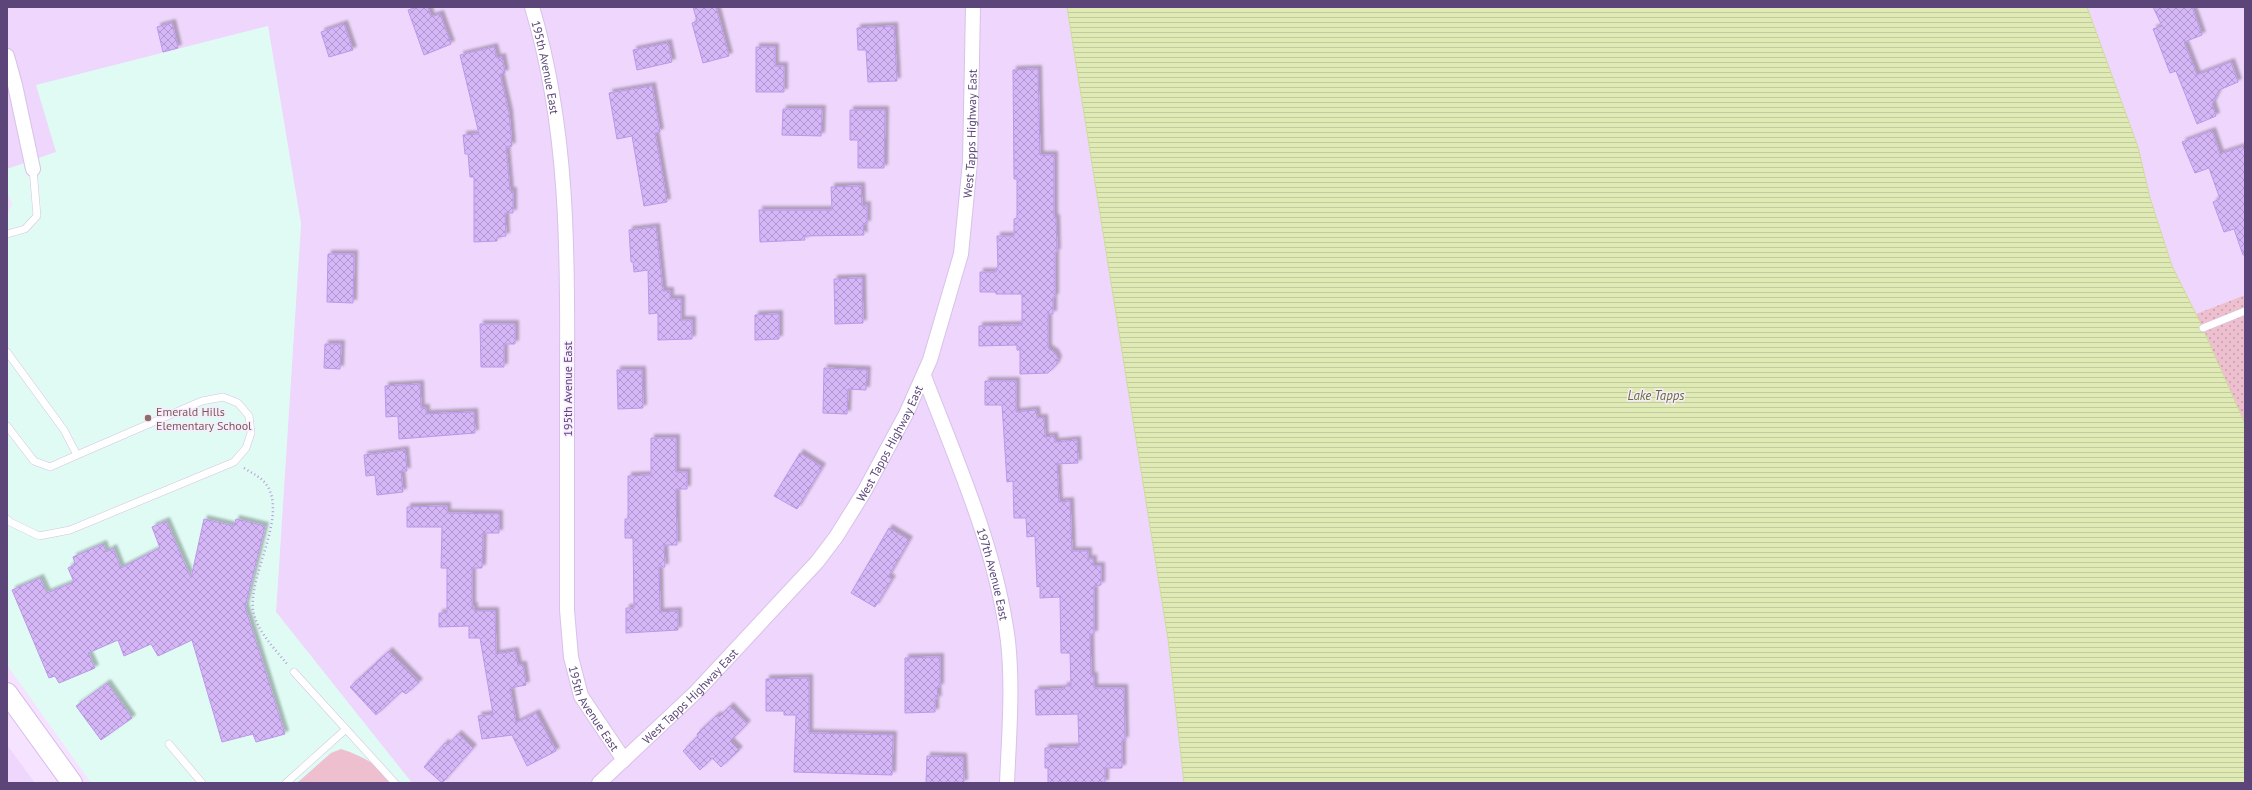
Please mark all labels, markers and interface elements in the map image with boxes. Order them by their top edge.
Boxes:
street label: 195th Avenue East [529,19,563,115]
street label: West Tapps Highway East [959,69,979,199]
street label: 195th Avenue East [560,341,575,437]
street label: West Tapps Highway East [853,383,925,504]
water label: Lake Tapps [1627,387,1685,404]
place label: Emerald Hills Elementary School [156,404,252,433]
marker: Emerald Hills Elementary School [143,413,153,423]
street label: 197th Avenue East [974,526,1012,621]
street label: West Tapps Highway East [639,645,741,746]
street label: 195th Avenue East [566,664,623,753]

